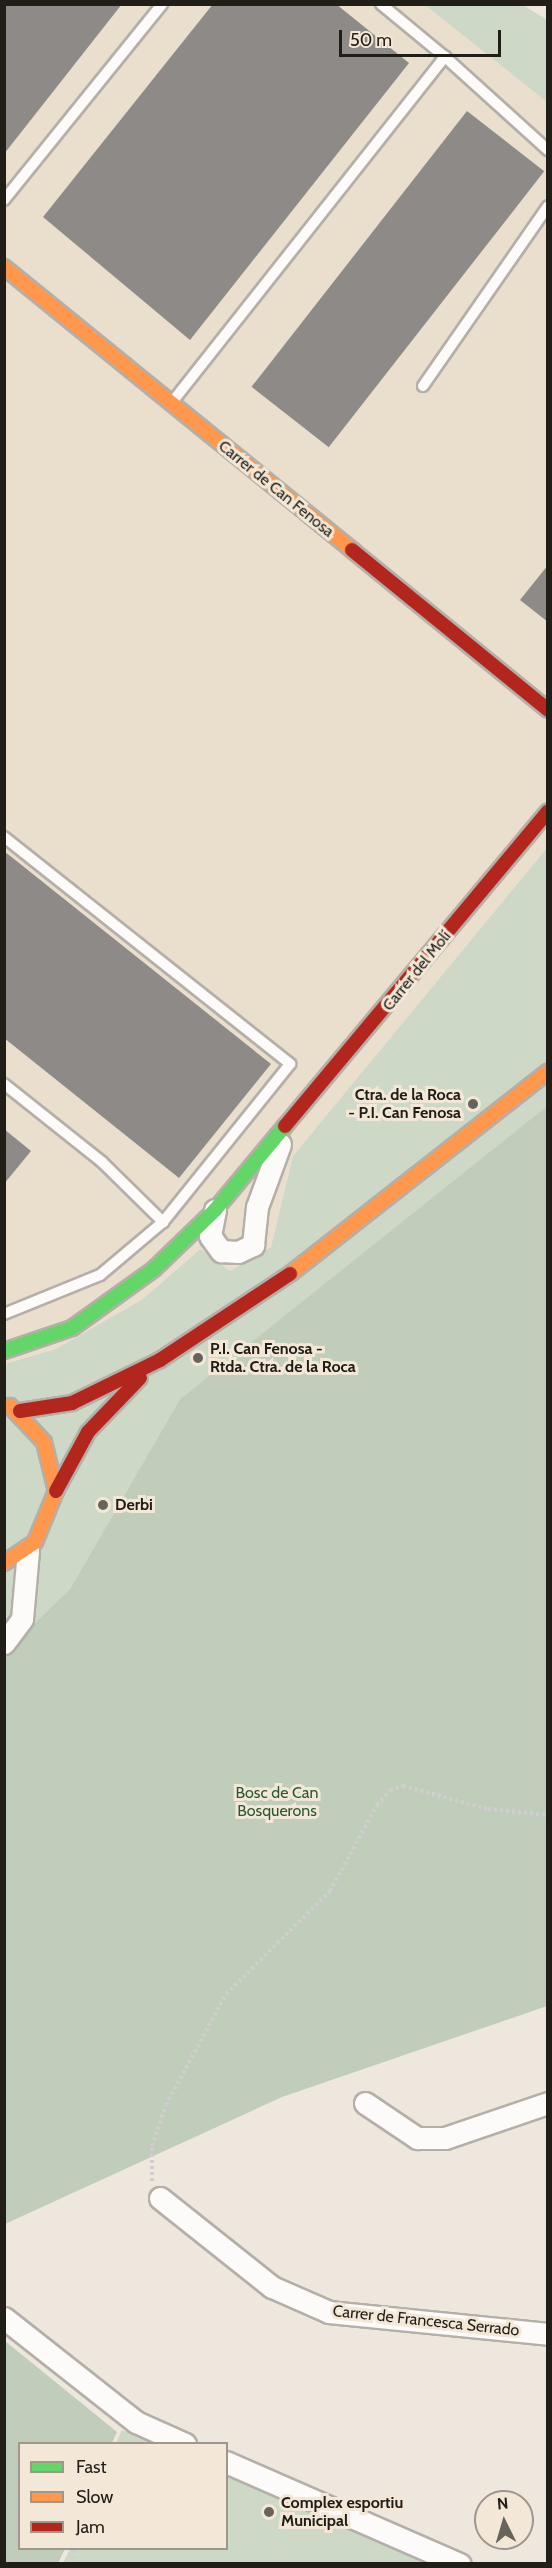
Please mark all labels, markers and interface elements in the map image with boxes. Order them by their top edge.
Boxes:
scale bar [342,18,504,56]
text: 50 m [350,29,392,51]
street label: Carrer de Can Fenosa [214,437,338,541]
street label: Carrer del Molí [379,927,455,1015]
place label: Ctra. de la Roca - P.I. Can Fenosa [348,1085,461,1123]
marker: Ctra. de la Roca - P.I. Can Fenosa [466,1097,480,1111]
place label: P.I. Can Fenosa - Rtda. Ctra. de la Roca [210,1339,356,1377]
marker: P.I. Can Fenosa - Rtda. Ctra. de la Roca [191,1351,205,1365]
place label: Derbi [115,1495,153,1515]
marker: Derbi [96,1498,110,1512]
park label: Bosc de Can Bosquerons [236,1783,318,1821]
street label: Carrer de Francesca Serrado [332,2302,520,2340]
legend [18,2442,228,2550]
text: Fast [76,2456,107,2478]
text: Slow [76,2486,113,2508]
north arrow [474,2490,534,2550]
place label: Complex esportiu Municipal [281,2493,403,2531]
text: N [496,2494,509,2514]
marker: Complex esportiu Municipal [262,2505,276,2519]
text: Jam [76,2516,105,2538]

